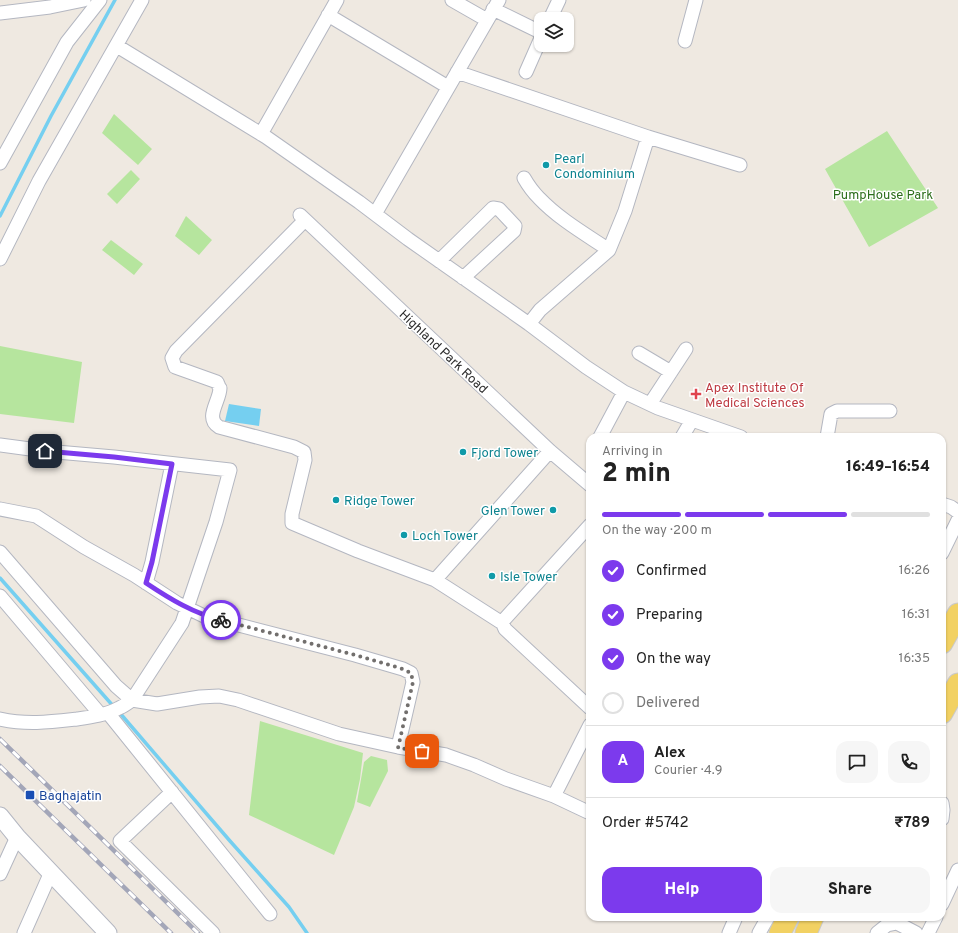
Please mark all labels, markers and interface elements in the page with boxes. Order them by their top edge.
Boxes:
map controls [534,12,574,52]
button: layers [534,12,574,52]
place label: Pearl Condominium [554,152,635,183]
marker: Pearl Condominium [541,160,551,170]
park label: PumpHouse Park [833,188,933,204]
street label: Highland Park Road [395,307,490,398]
place label: Apex Institute Of Medical Sciences [705,381,805,412]
marker: Apex Institute Of Medical Sciences [690,388,702,400]
pin [28,434,62,468]
icon: home [34,440,56,462]
text: Arriving in [602,444,663,460]
place label: Fjord Tower [471,446,538,462]
marker: Fjord Tower [458,447,468,457]
text: 2 min [602,458,671,491]
text: 16:49–16:54 [846,458,930,477]
place label: Ridge Tower [344,494,415,510]
marker: Ridge Tower [331,495,341,505]
place label: Glen Tower [481,504,545,520]
marker: Glen Tower [548,505,558,515]
text: On the way · 200 m [602,523,712,539]
place label: Loch Tower [412,529,478,545]
marker: Loch Tower [399,530,409,540]
icon: check [602,560,624,582]
text: Confirmed [636,562,707,581]
text: 16:26 [899,563,930,579]
place label: Isle Tower [500,570,557,586]
marker: Isle Tower [487,571,497,581]
courier [201,600,241,640]
icon: check [602,604,624,626]
text: Preparing [636,606,703,625]
text: 16:31 [902,607,930,623]
icon: bike [210,609,232,631]
icon: check [602,648,624,670]
text: On the way [636,650,711,669]
text: 16:35 [899,651,930,667]
text: Delivered [636,694,700,713]
pin [405,734,439,768]
icon: bag [411,740,433,762]
button: chat [836,741,878,783]
button: phone [888,741,930,783]
text: Alex [654,744,686,763]
text: A [618,752,628,771]
text: Courier · 4.9 [654,763,722,779]
marker: Baghajatin [24,789,36,801]
place label: Baghajatin [39,789,102,805]
text: Order #5742 [602,814,689,833]
text: ₹789 [894,814,930,833]
button: Help [602,867,762,913]
button: Share [770,867,930,913]

